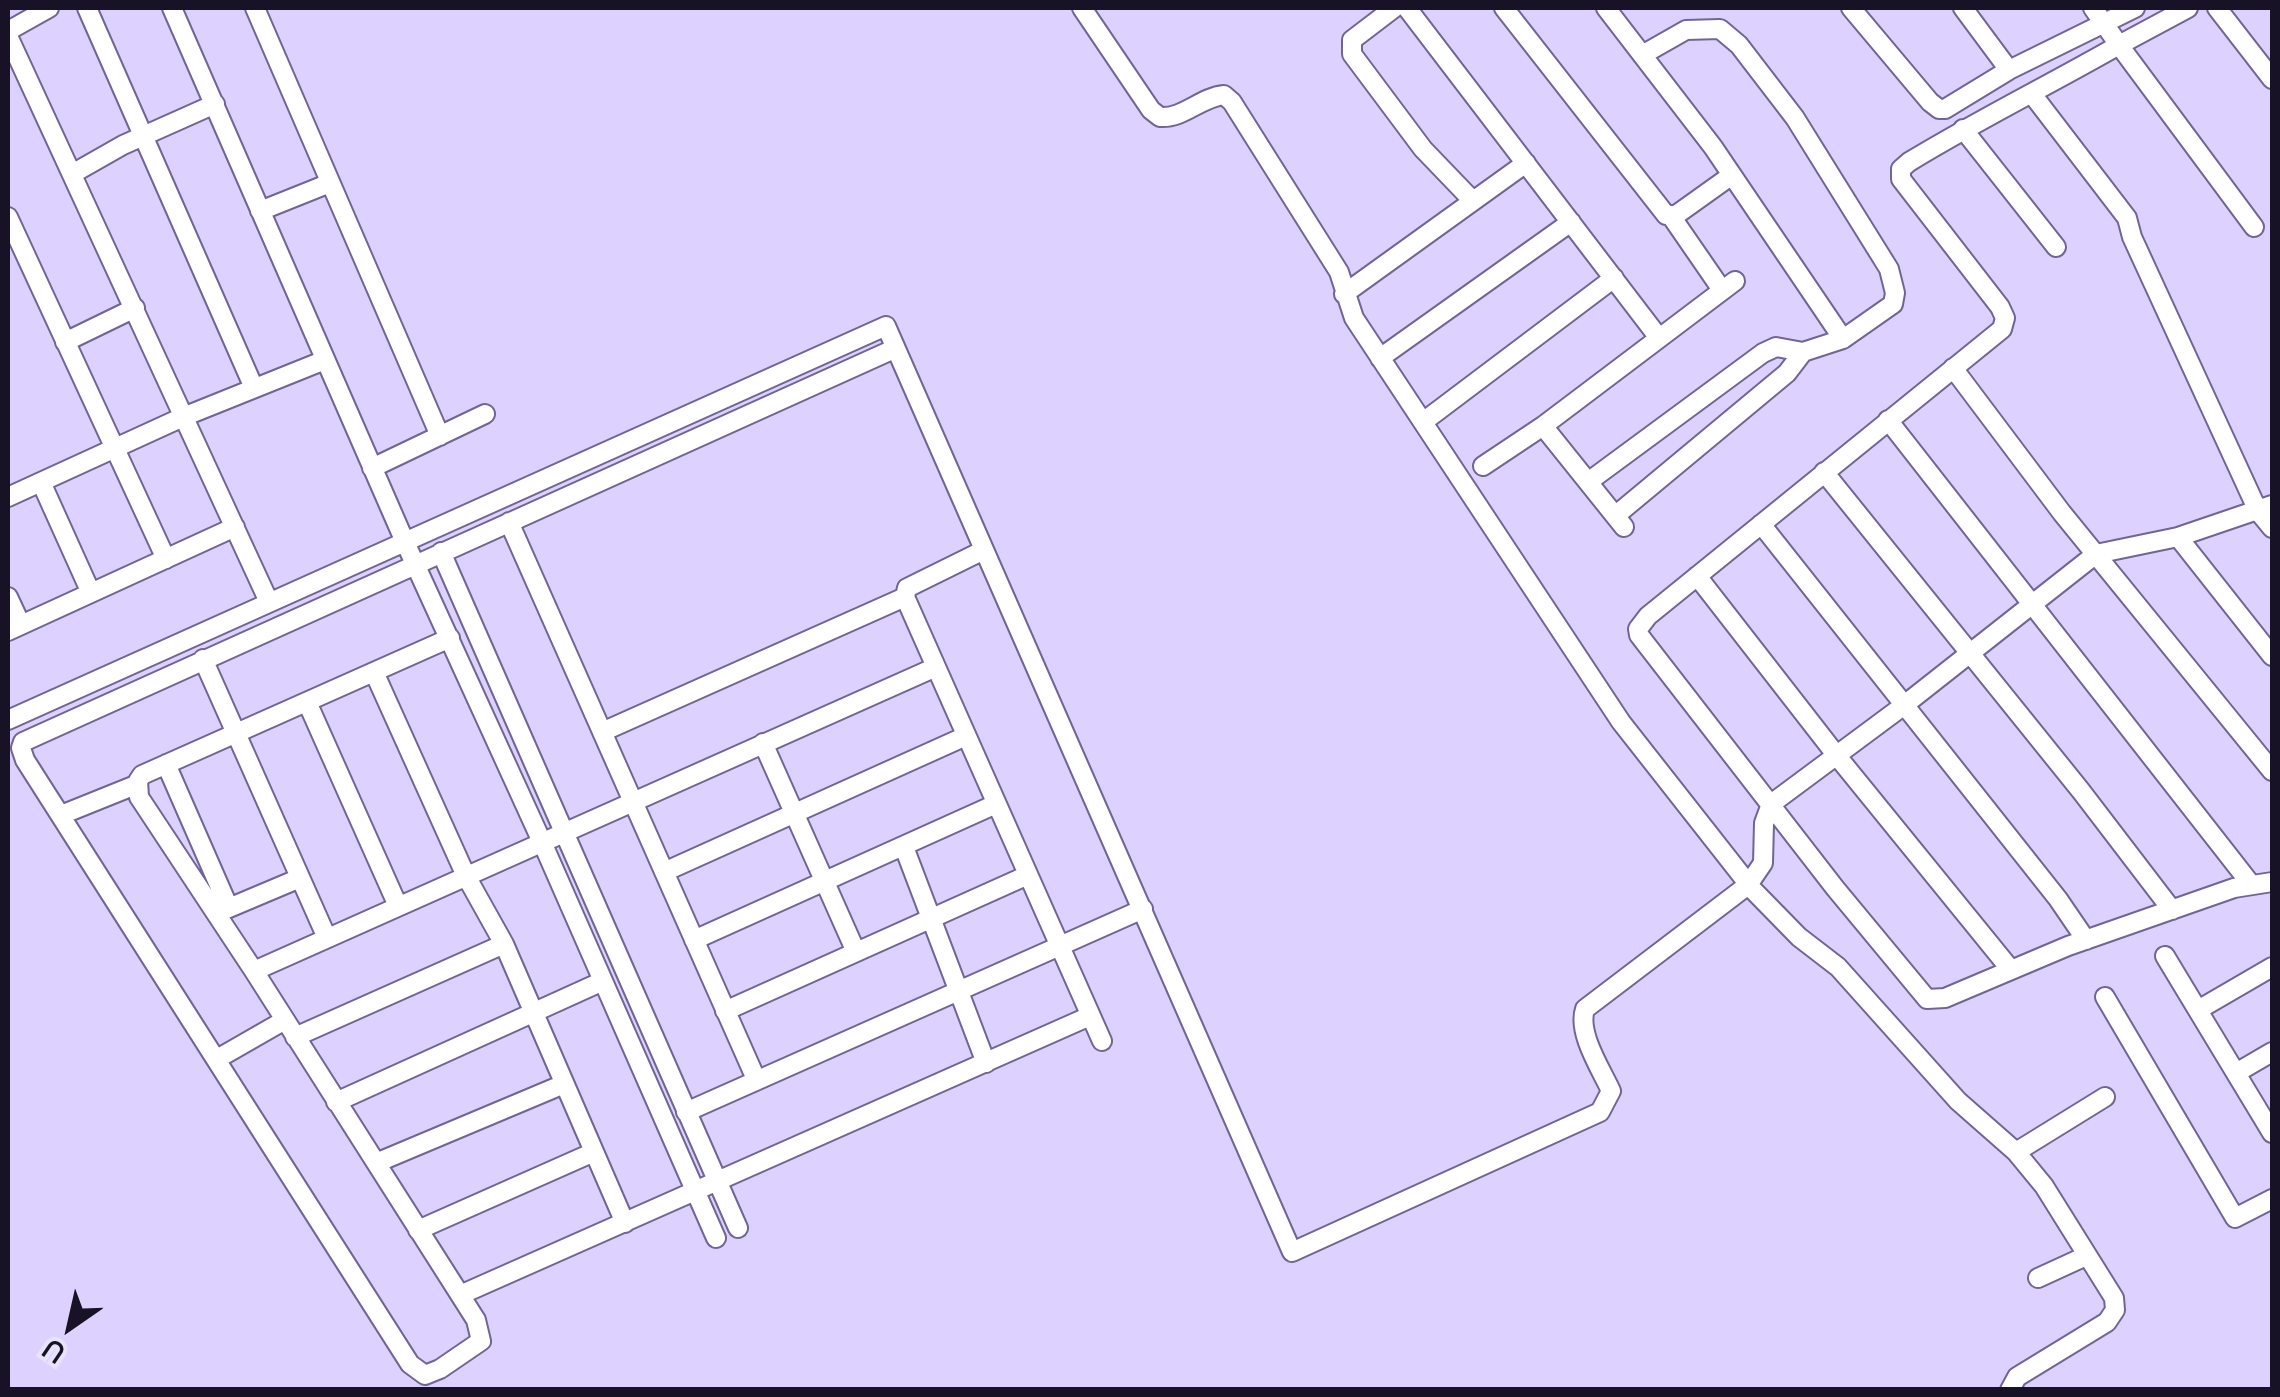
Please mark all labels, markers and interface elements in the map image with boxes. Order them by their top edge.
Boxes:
north arrow [20,1277,120,1377]
text: U [34,1330,72,1373]

